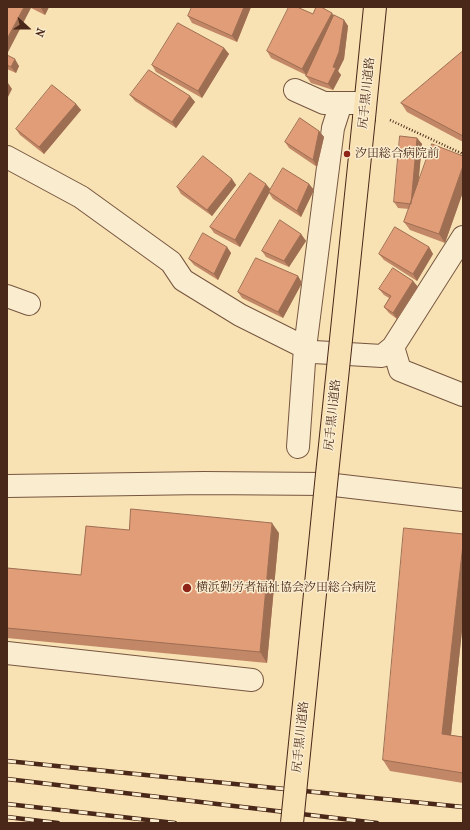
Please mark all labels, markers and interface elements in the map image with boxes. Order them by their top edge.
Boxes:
north arrow [8,8,48,48]
text: N [32,26,47,39]
street label: 尻手黒川道路 [356,56,378,130]
place label: 汐田総合病院前 [355,147,439,161]
marker: 汐田総合病院前 [342,149,352,159]
street label: 尻手黒川道路 [322,378,344,452]
place label: 横浜勤労者福祉協会汐田総合病院 [196,581,376,595]
marker: 横浜勤労者福祉協会汐田総合病院 [181,582,193,594]
street label: 尻手黒川道路 [290,700,312,774]

